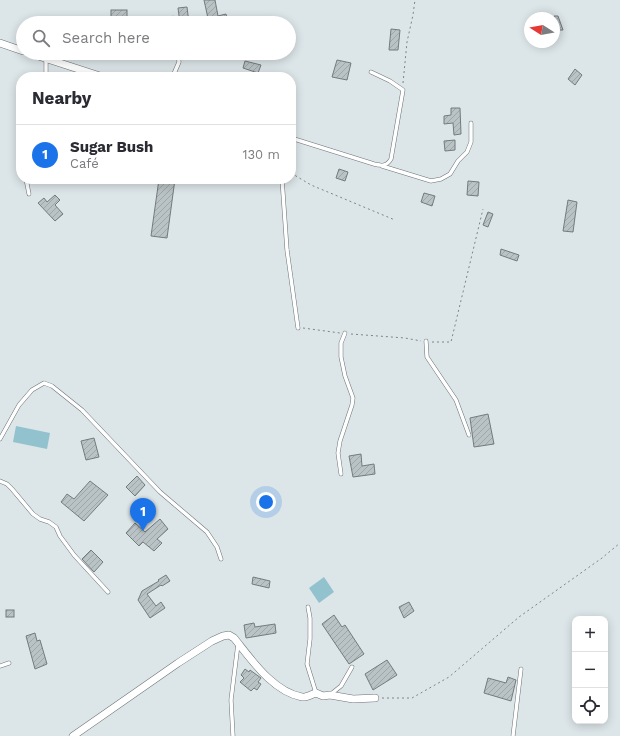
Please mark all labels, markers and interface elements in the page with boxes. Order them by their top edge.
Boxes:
north arrow [524,12,560,48]
search box [16,16,296,60]
icon: search [30,27,52,49]
text: Search here [62,29,150,47]
text: Nearby [32,88,91,108]
text: Sugar Bush [70,138,153,156]
text: 1 [42,147,48,162]
text: 130 m [242,147,280,162]
text: Café [70,156,99,171]
your location [256,492,276,512]
pin: 1 [130,498,156,531]
map controls [572,616,608,724]
button: + [572,616,608,652]
button: − [572,652,608,688]
button: locate [572,688,608,724]

